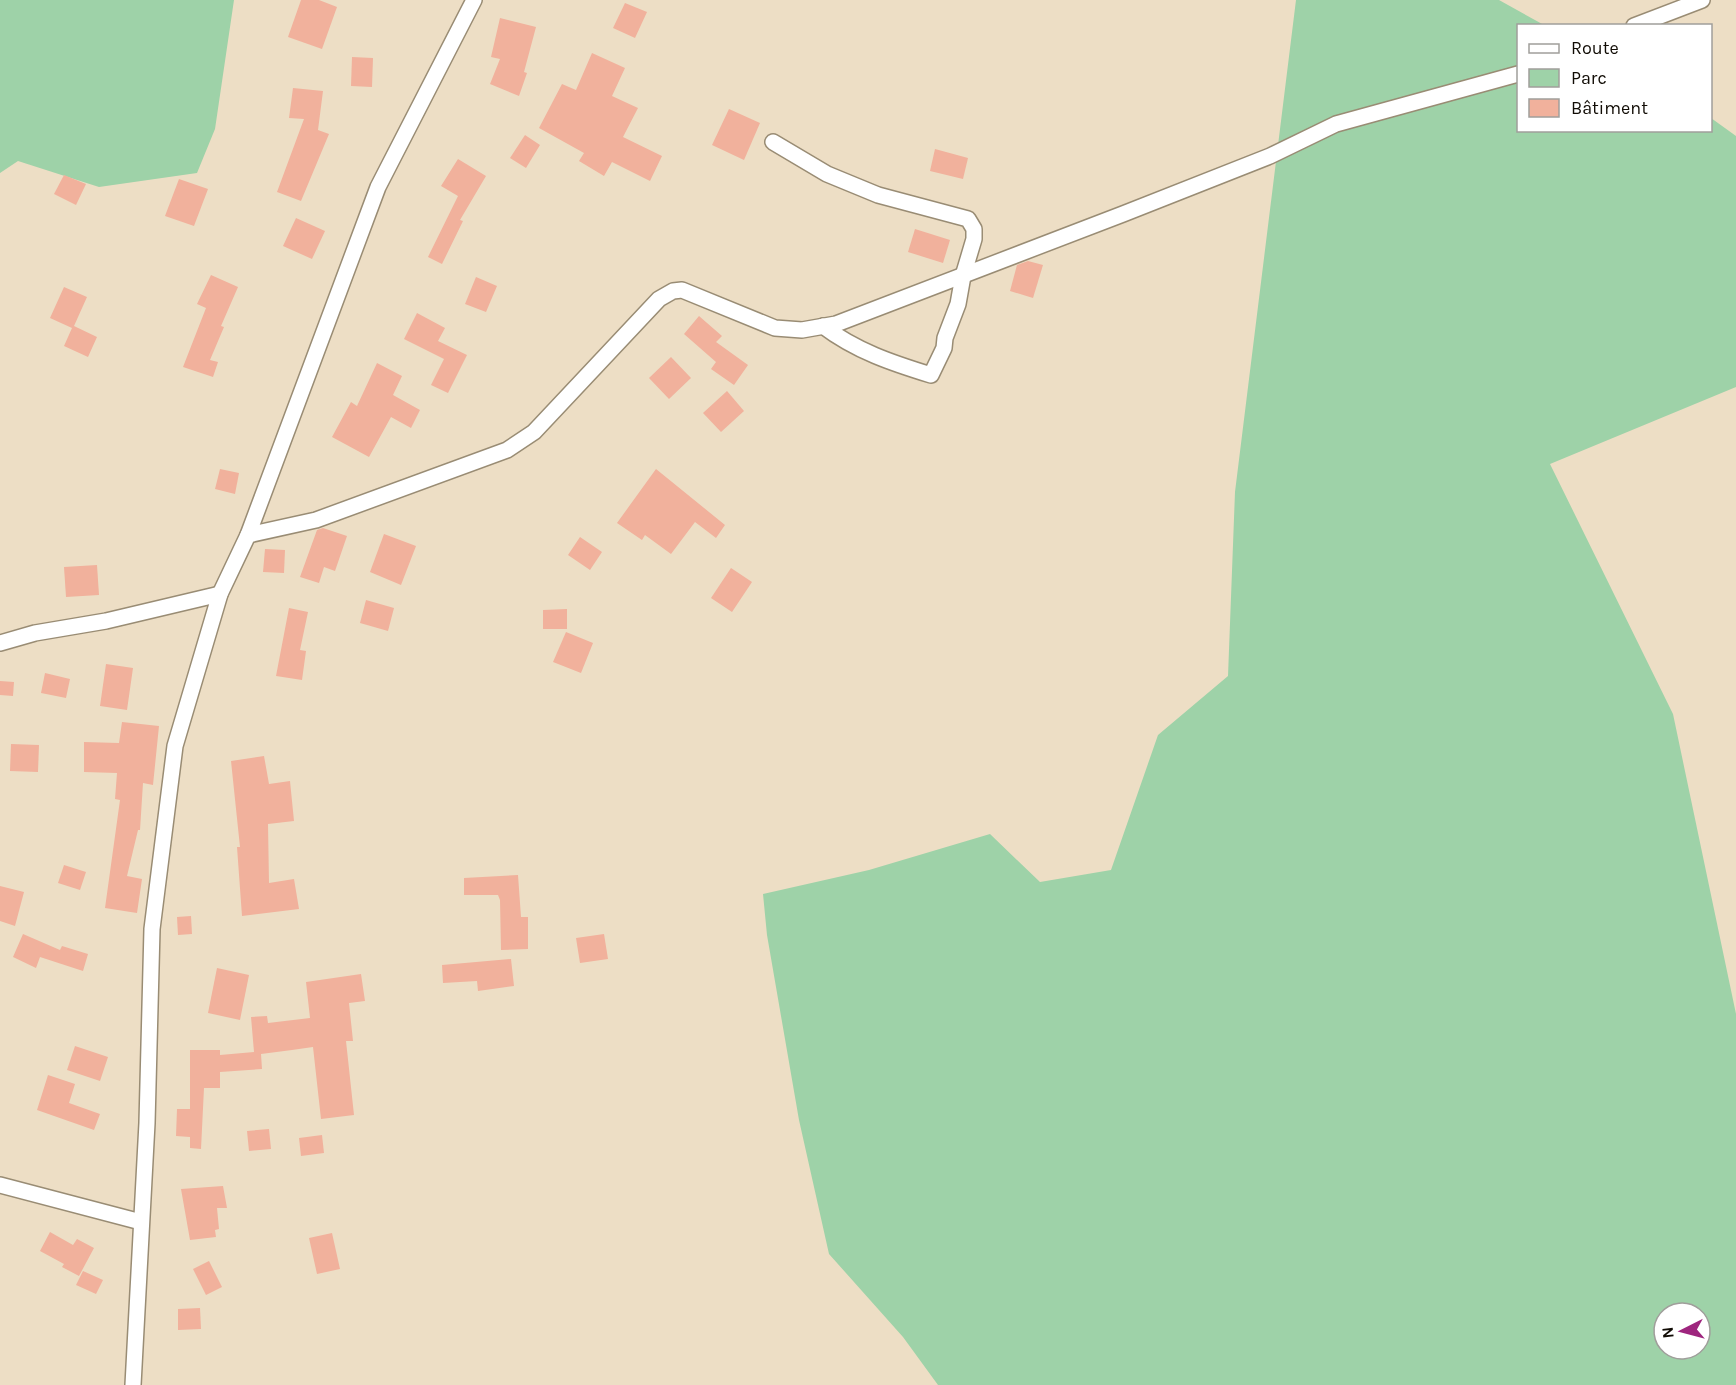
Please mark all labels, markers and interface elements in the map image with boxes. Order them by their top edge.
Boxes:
legend [1517,24,1712,132]
text: Route [1571,37,1619,59]
text: Parc [1571,67,1607,89]
text: Bâtiment [1571,97,1648,119]
north arrow [1652,1301,1712,1361]
text: N [1658,1326,1678,1339]

